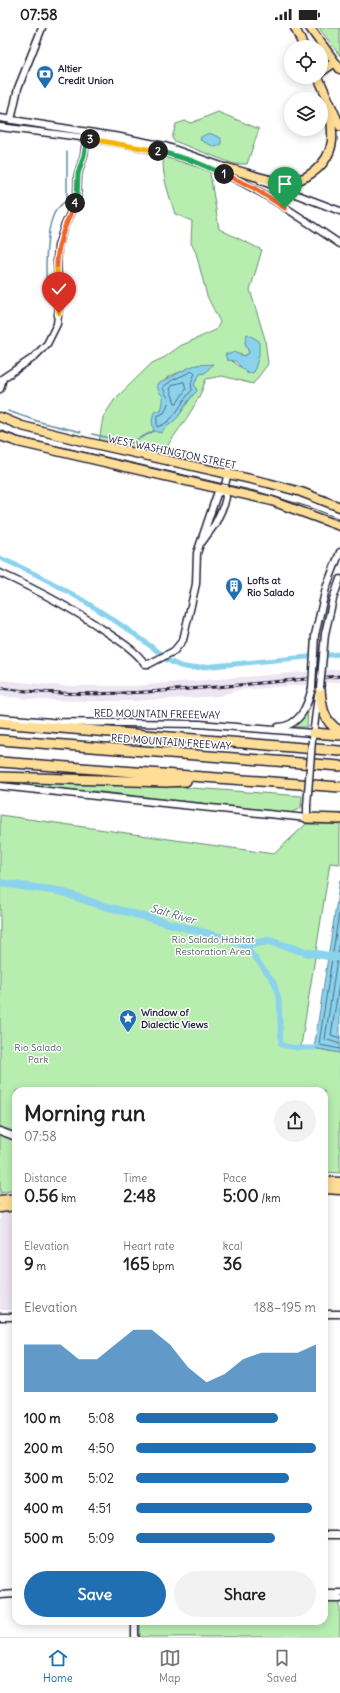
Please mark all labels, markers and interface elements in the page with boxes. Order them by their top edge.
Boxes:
text: 07:58 [20,5,58,24]
map controls [284,40,328,136]
button: locate [284,40,328,84]
place label: Altier Credit Union [58,62,114,87]
bank icon: Altier Credit Union [35,64,55,89]
button: layers [284,92,328,136]
pin: 3 [80,129,100,149]
text: 3 [87,132,93,146]
pin: 2 [148,141,168,161]
text: 2 [155,144,161,158]
pin: 1 [214,164,234,184]
text: 1 [222,167,226,181]
pin [268,167,302,208]
icon: arrive [274,173,296,195]
pin: 4 [65,193,85,213]
text: 4 [72,196,78,210]
pin [42,272,76,313]
icon: check [48,278,70,300]
street label: WEST WASHINGTON STREET [107,432,237,472]
place label: Lofts at Rio Salado [247,574,295,599]
building icon: Lofts at Rio Salado [224,576,244,601]
street label: RED MOUNTAIN FREEEWAY [94,706,221,722]
street label: RED MOUNTAIN FREEWAY [111,731,232,753]
water label: Salt River [149,901,199,928]
park label: Rio Salado Habitat Restoration Area [172,933,255,958]
place label: Window of Dialectic Views [141,1006,209,1031]
place icon: Window of Dialectic Views [118,1008,138,1033]
park label: Rio Salado Park [14,1041,62,1066]
text: Morning run [24,1099,146,1127]
button: share [274,1100,316,1142]
text: 07:58 [24,1128,57,1145]
text: Distance [24,1171,67,1185]
text: Time [123,1171,147,1185]
text: Pace [223,1171,247,1185]
text: 0.56 [24,1185,58,1207]
text: 2:48 [123,1185,156,1207]
text: 5:00 [223,1185,259,1207]
text: km [58,1191,76,1205]
text: /km [259,1191,281,1205]
text: Elevation [24,1239,69,1253]
text: Heart rate [123,1239,174,1253]
text: kcal [223,1239,242,1253]
text: 9 [24,1253,34,1275]
text: 165 [123,1253,150,1275]
text: 36 [223,1253,242,1275]
text: m [34,1259,46,1273]
text: bpm [150,1259,174,1273]
text: Elevation [24,1299,77,1316]
text: 188–195 m [254,1299,316,1316]
text: 100 m [24,1410,61,1427]
text: 5:08 [88,1410,114,1427]
text: 200 m [24,1440,63,1457]
text: 4:50 [88,1440,114,1457]
text: 300 m [24,1470,63,1487]
text: 5:02 [88,1470,114,1487]
text: 400 m [24,1500,63,1517]
text: 4:51 [88,1500,111,1517]
text: 500 m [24,1530,63,1547]
text: 5:09 [88,1530,114,1547]
button: Save [24,1571,166,1617]
button: Share [174,1571,316,1617]
tab: Home [43,1647,73,1685]
tab: Map [159,1647,181,1685]
tab: Saved [267,1647,297,1685]

